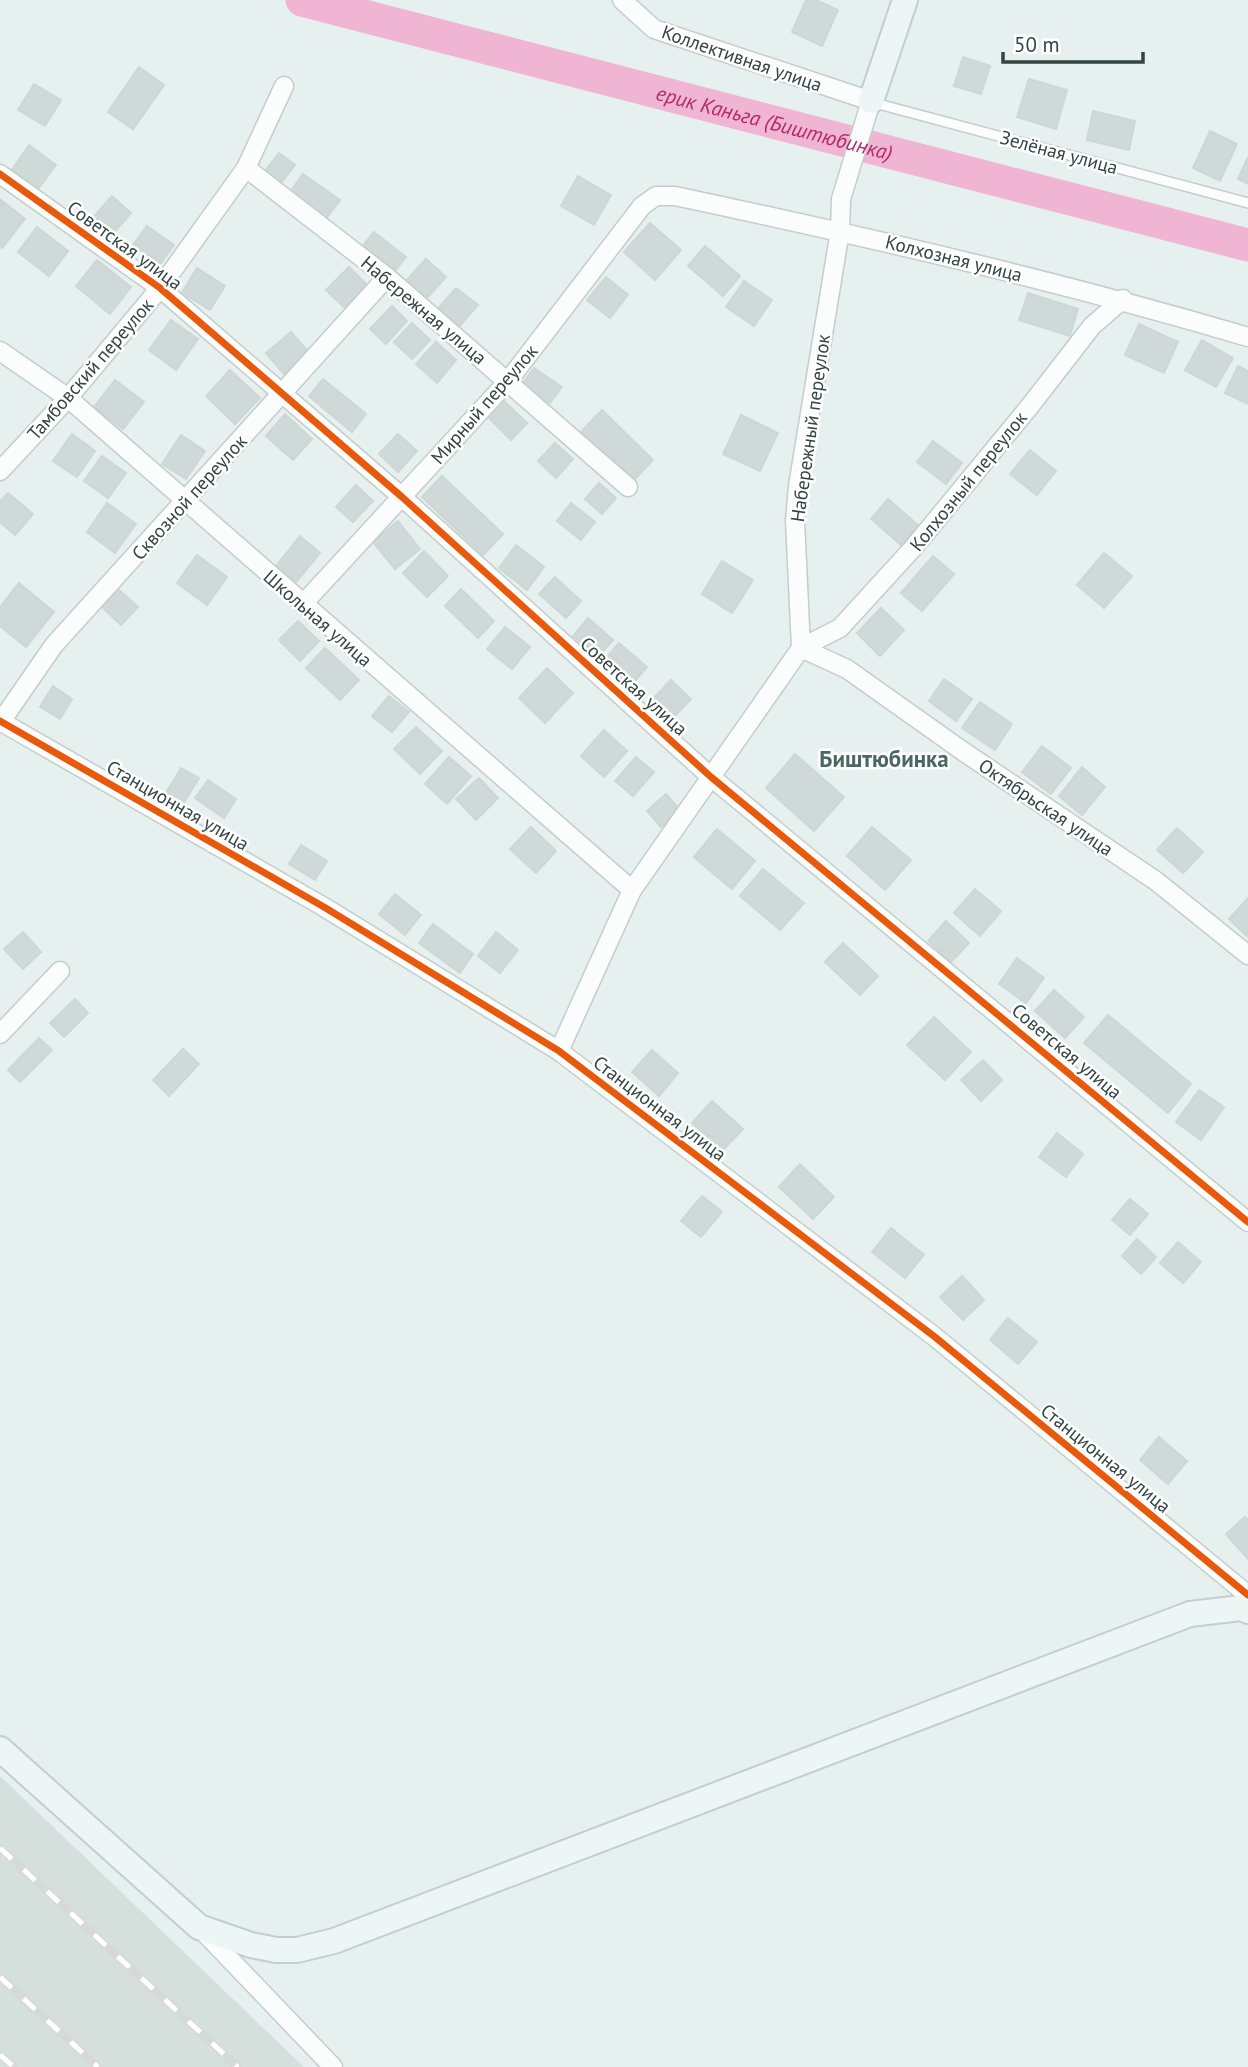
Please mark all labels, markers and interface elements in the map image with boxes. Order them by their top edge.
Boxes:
street label: Коллективная улица [659,19,825,97]
scale bar [1003,21,1143,65]
text: 50 m [1014,31,1060,58]
water label: ерик Каньга (Биштюбинка) [653,79,895,166]
street label: Зелёная улица [998,125,1120,179]
street label: Советская улица [63,195,187,295]
street label: Колхозная улица [883,229,1025,287]
street label: Набережная улица [356,251,492,369]
street label: Тамбовский переулок [22,293,158,445]
street label: Набережный переулок [785,333,835,523]
street label: Мирный переулок [425,339,543,469]
street label: Колхозный переулок [904,406,1032,556]
street label: Сквозной переулок [126,429,252,565]
street label: Школьная улица [259,564,377,672]
street label: Советская улица [575,631,693,741]
district label: Биштюбинка [819,744,949,773]
street label: Октябрьская улица [974,753,1118,861]
street label: Станционная улица [103,755,253,855]
street label: Советская улица [1007,998,1127,1104]
street label: Станционная улица [589,1050,731,1166]
street label: Станционная улица [1036,1398,1176,1518]

